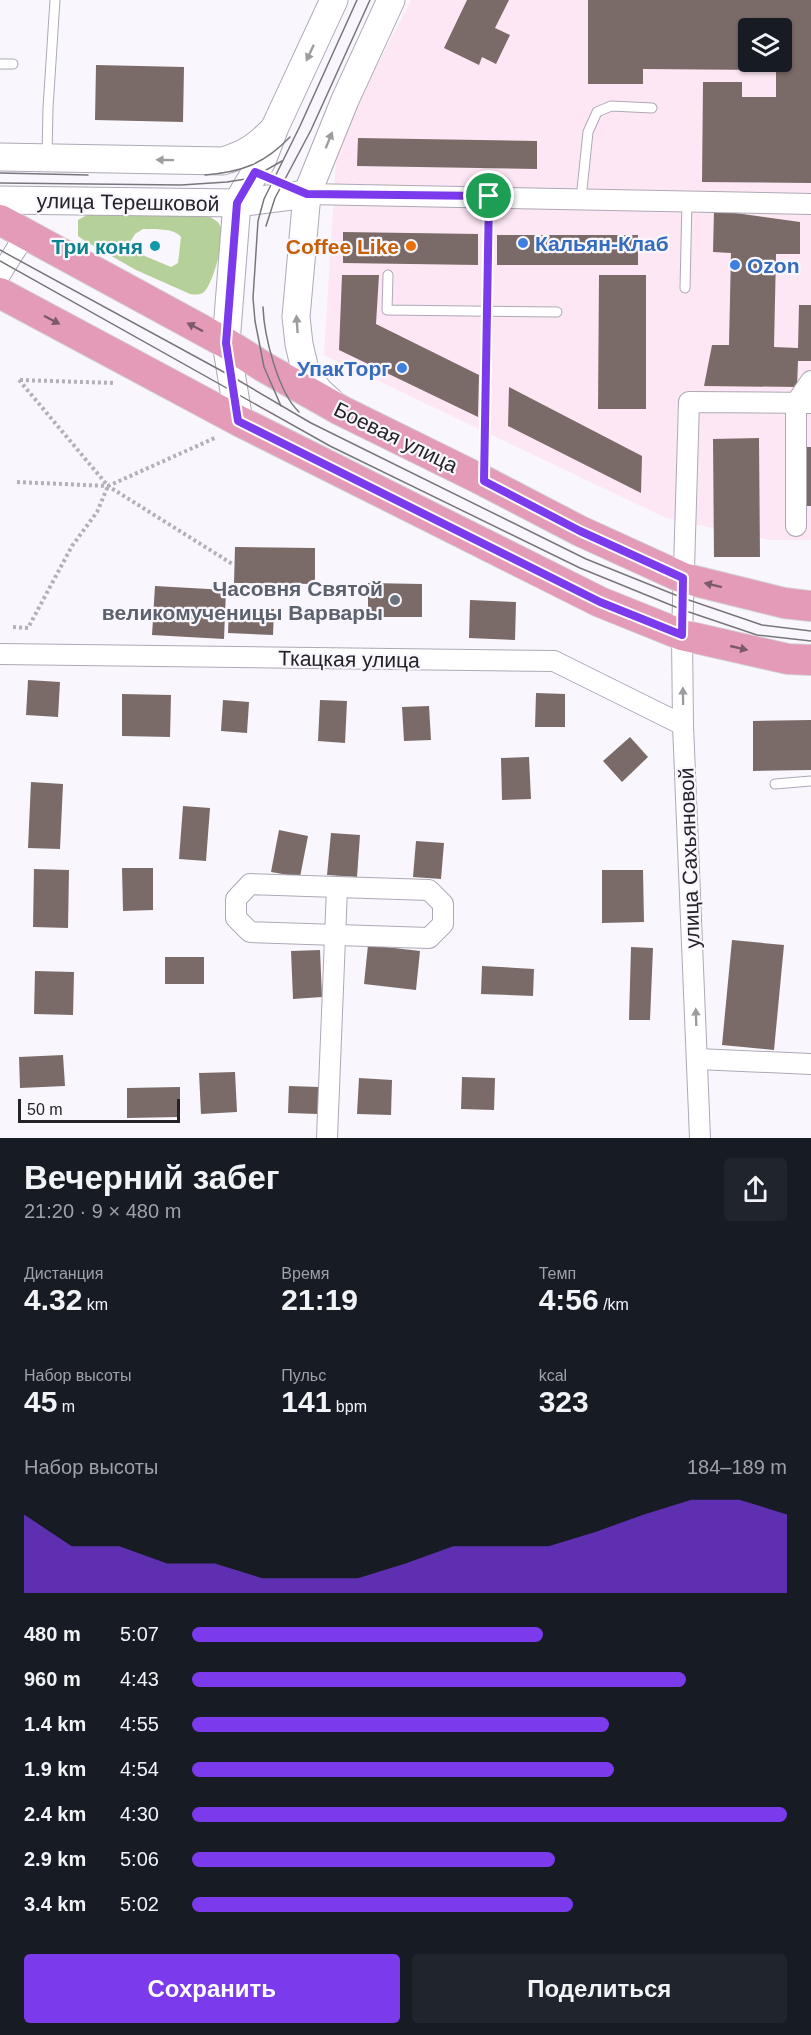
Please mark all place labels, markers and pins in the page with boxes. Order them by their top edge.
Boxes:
pin [463,170,514,221]
place label: Кальян-Клаб [535,232,669,255]
place label: Три коня [51,235,143,258]
place label: Coffee Like [286,235,399,258]
marker: Кальян-Клаб [516,236,530,250]
marker: Три коня [148,239,162,253]
marker: Coffee Like [404,239,418,253]
place label: Ozon [747,254,800,277]
marker: Ozon [728,258,742,272]
place label: УпакТорг [297,357,390,380]
marker: УпакТорг [395,361,409,375]
place label: Часовня Святой великомученицы Варвары [102,577,383,624]
marker: Часовня Святой великомученицы Варвары [388,593,402,607]

